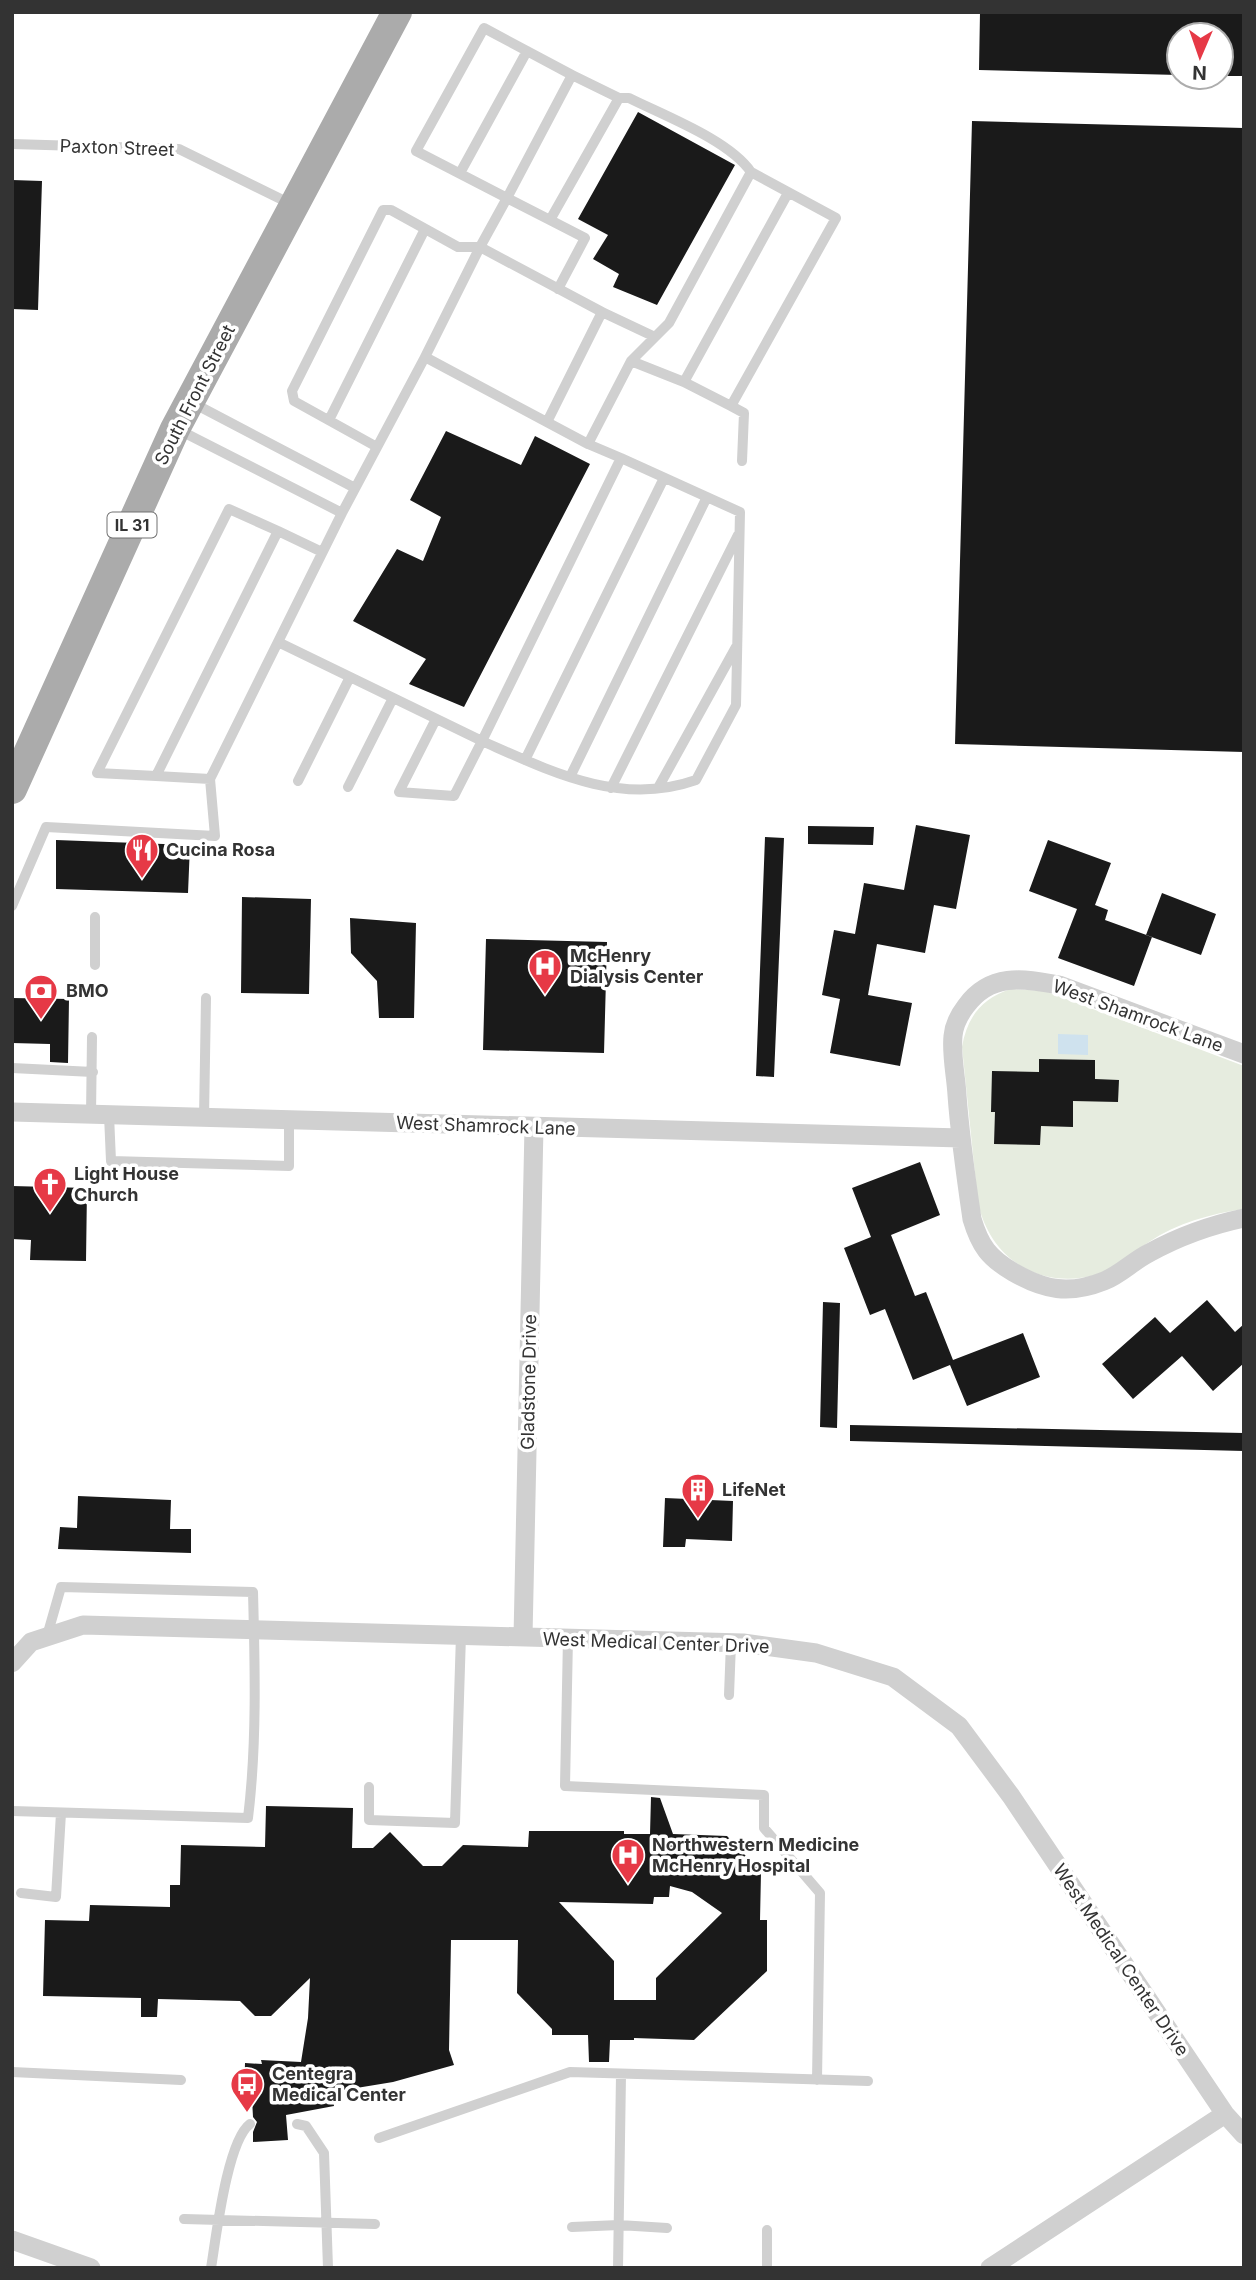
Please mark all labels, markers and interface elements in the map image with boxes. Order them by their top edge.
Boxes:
north arrow [1165,21,1235,91]
text: N [1192,61,1207,84]
street label: Paxton Street [59,135,175,160]
street label: South Front Street [150,321,239,468]
road number: IL 31 [108,512,156,538]
restaurant icon: Cucina Rosa [123,831,161,880]
place label: Cucina Rosa [166,839,275,860]
place label: McHenry Dialysis Center [570,945,703,987]
hospital icon: McHenry Dialysis Center [526,947,564,996]
bank icon: BMO [22,972,60,1021]
street label: West Shamrock Lane [1050,975,1226,1056]
place label: BMO [66,980,109,1001]
street label: West Shamrock Lane [396,1112,576,1139]
place label: Light House Church [74,1163,179,1205]
church icon: Light House Church [31,1165,69,1214]
street label: Gladstone Drive [517,1314,540,1450]
building icon: LifeNet [679,1471,717,1520]
place label: LifeNet [722,1479,786,1500]
street label: West Medical Center Drive [542,1628,770,1657]
place label: Northwestern Medicine McHenry Hospital [652,1834,860,1876]
hospital icon: Northwestern Medicine McHenry Hospital [609,1836,647,1885]
street label: West Medical Center Drive [1049,1860,1194,2060]
place label: Centegra Medical Center [272,2063,406,2105]
bus stop icon: Centegra Medical Center [228,2065,266,2114]

